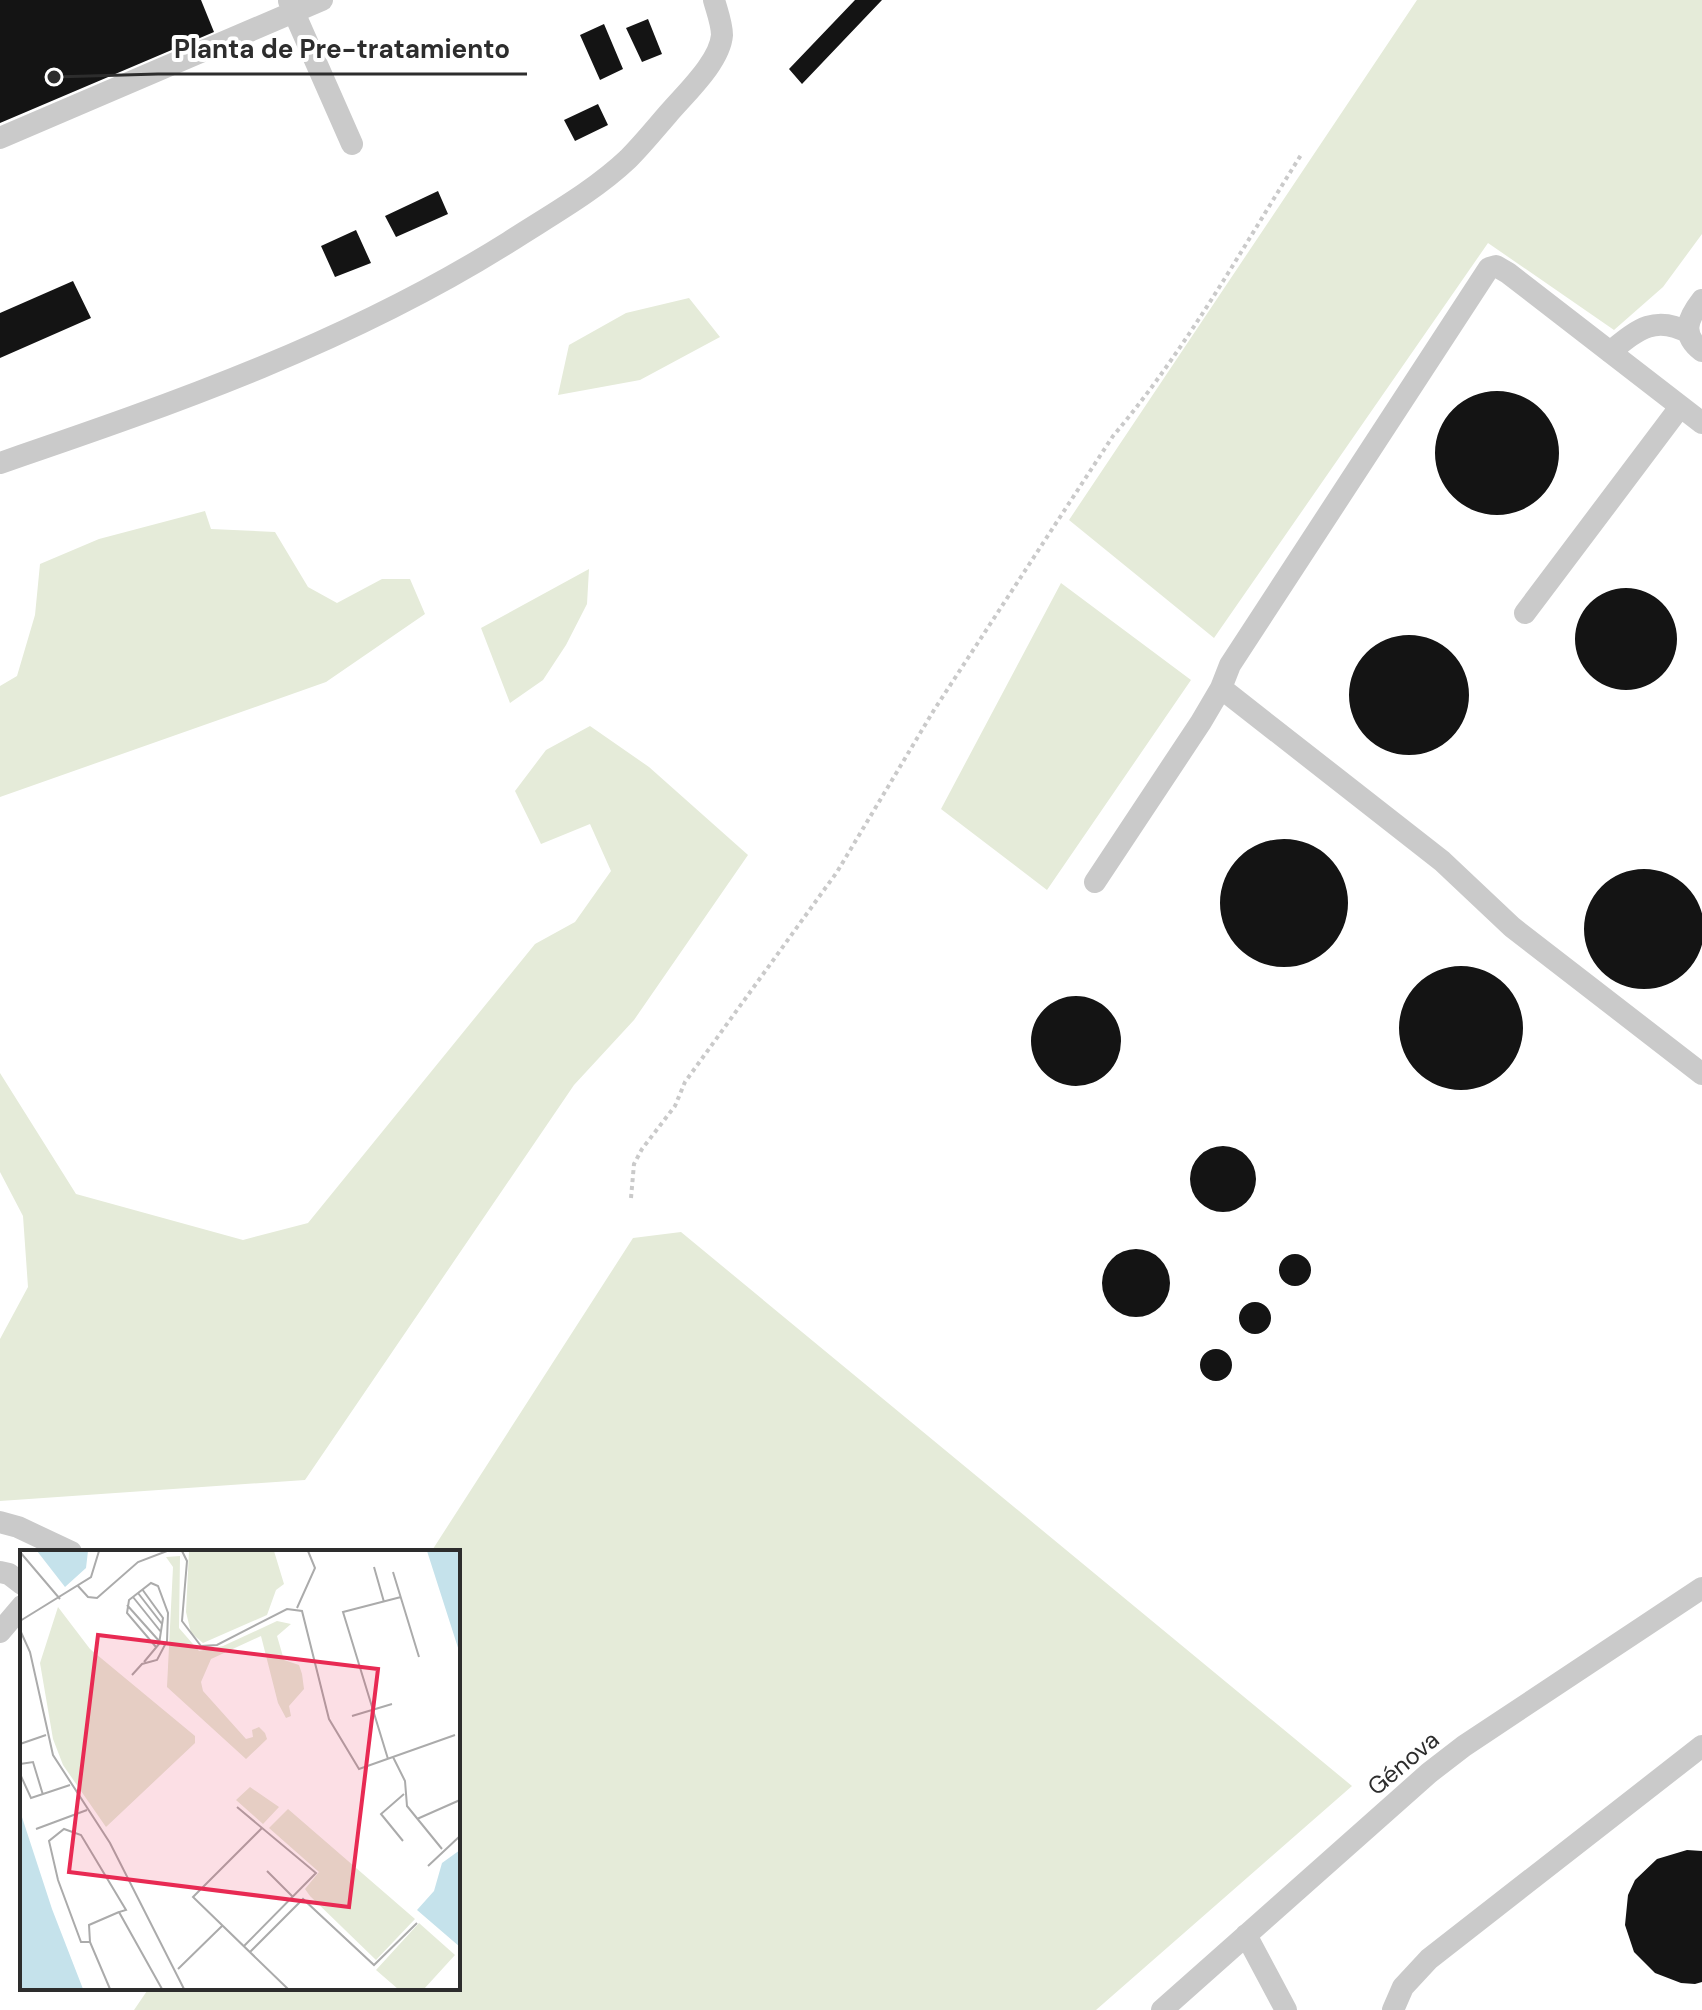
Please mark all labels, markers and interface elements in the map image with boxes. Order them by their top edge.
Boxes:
callout: Planta de Pre-tratamiento [158,24,527,74]
text: Planta de Pre-tratamiento [174,32,510,66]
inset map [20,1550,460,1990]
street label: Génova [1361,1724,1445,1802]

